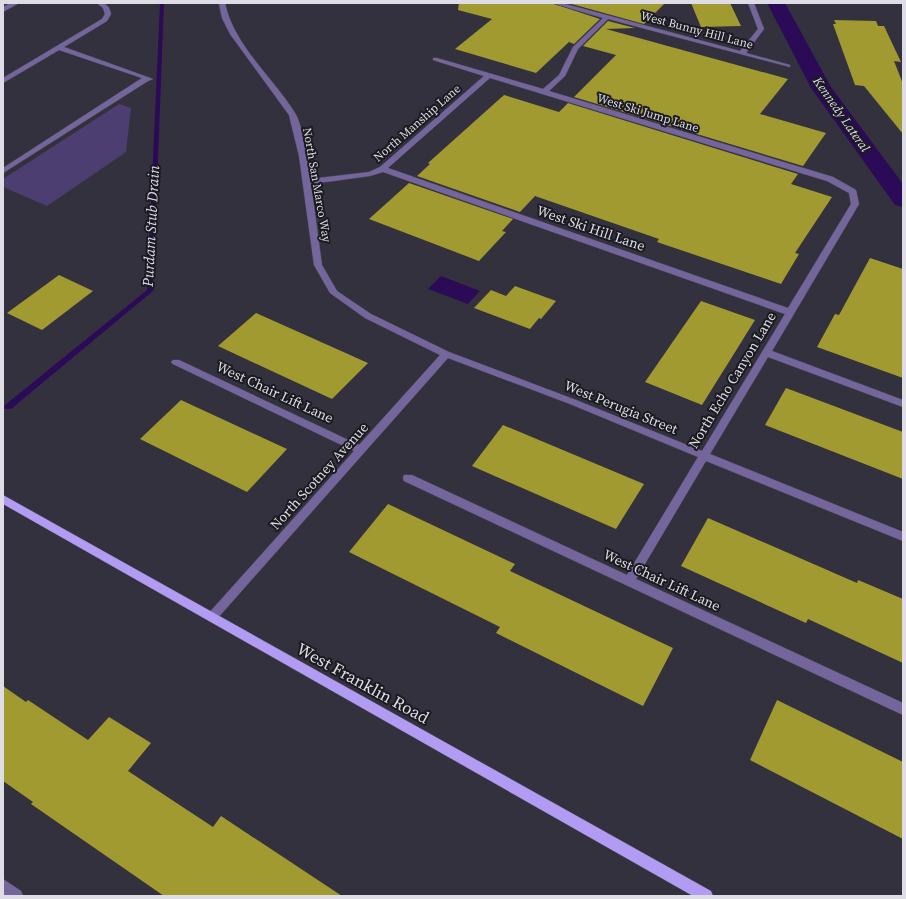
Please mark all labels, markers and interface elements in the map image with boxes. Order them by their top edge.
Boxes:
street label: West Bunny Hill Lane [639,7,755,53]
water label: Kennedy Lateral [809,72,874,156]
street label: North Manship Lane [370,81,464,165]
street label: West Ski Jump Lane [595,90,701,136]
street label: North San Marco Way [299,126,335,244]
water label: Purdam Stub Drain [137,164,164,288]
street label: West Ski Hill Lane [534,200,648,256]
street label: North Echo Canyon Lane [683,308,781,452]
street label: West Chair Lift Lane [213,356,337,428]
street label: West Perugia Street [561,375,681,439]
street label: North Scotney Avenue [265,418,373,534]
street label: West Chair Lift Lane [600,544,724,616]
street label: West Franklin Road [292,637,434,730]

